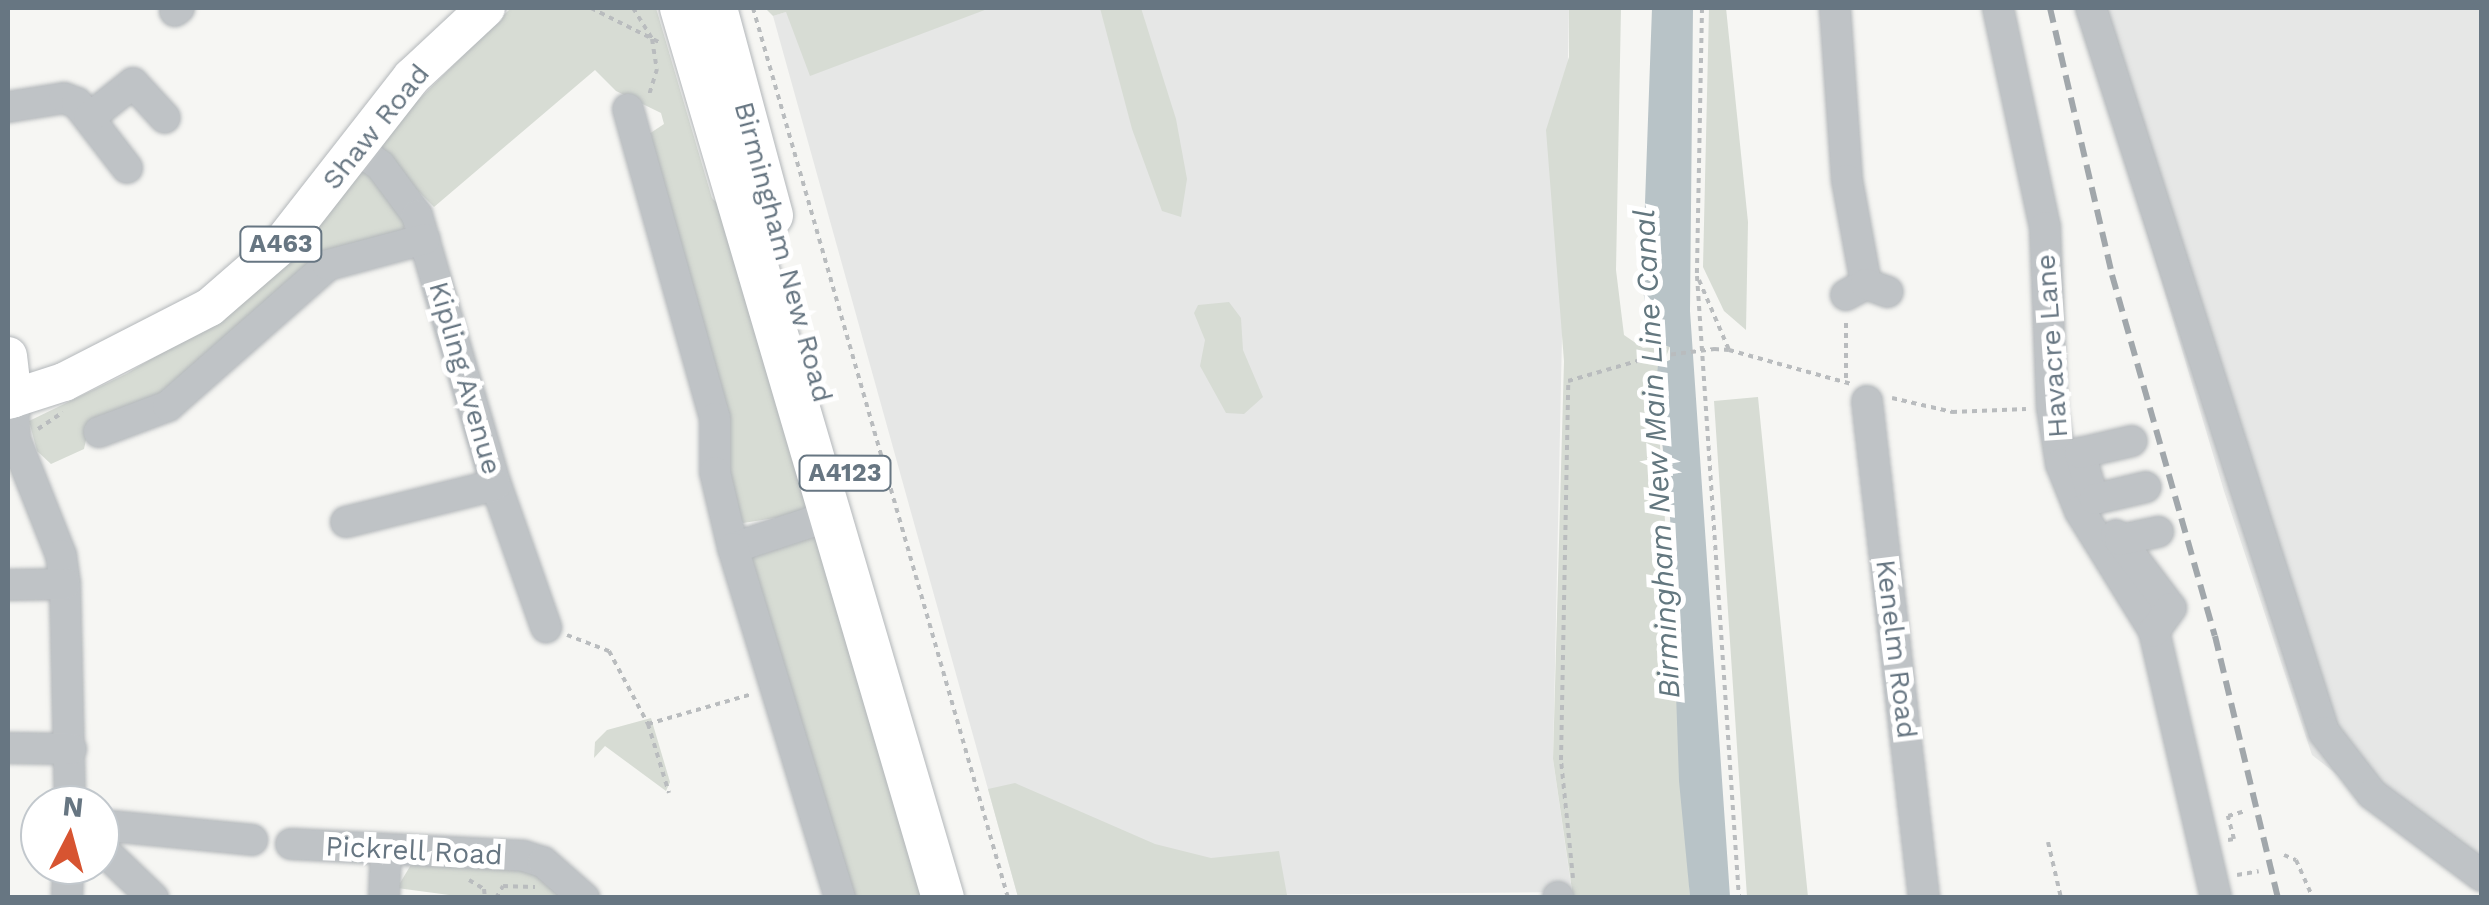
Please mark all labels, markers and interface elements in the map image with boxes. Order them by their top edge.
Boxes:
street label: Shaw Road [315,57,437,197]
street label: Birmingham New Road [727,98,839,406]
water label: Birmingham New Main Line Canal [1626,208,1688,700]
road number: A463 [238,224,324,264]
street label: Havacre Lane [2029,253,2075,439]
street label: Kipling Avenue [421,277,509,479]
road number: A4123 [798,453,892,493]
street label: Kenelm Road [1868,558,1924,740]
north arrow [20,785,120,885]
text: N [61,789,85,824]
street label: Pickrell Road [324,830,504,872]

